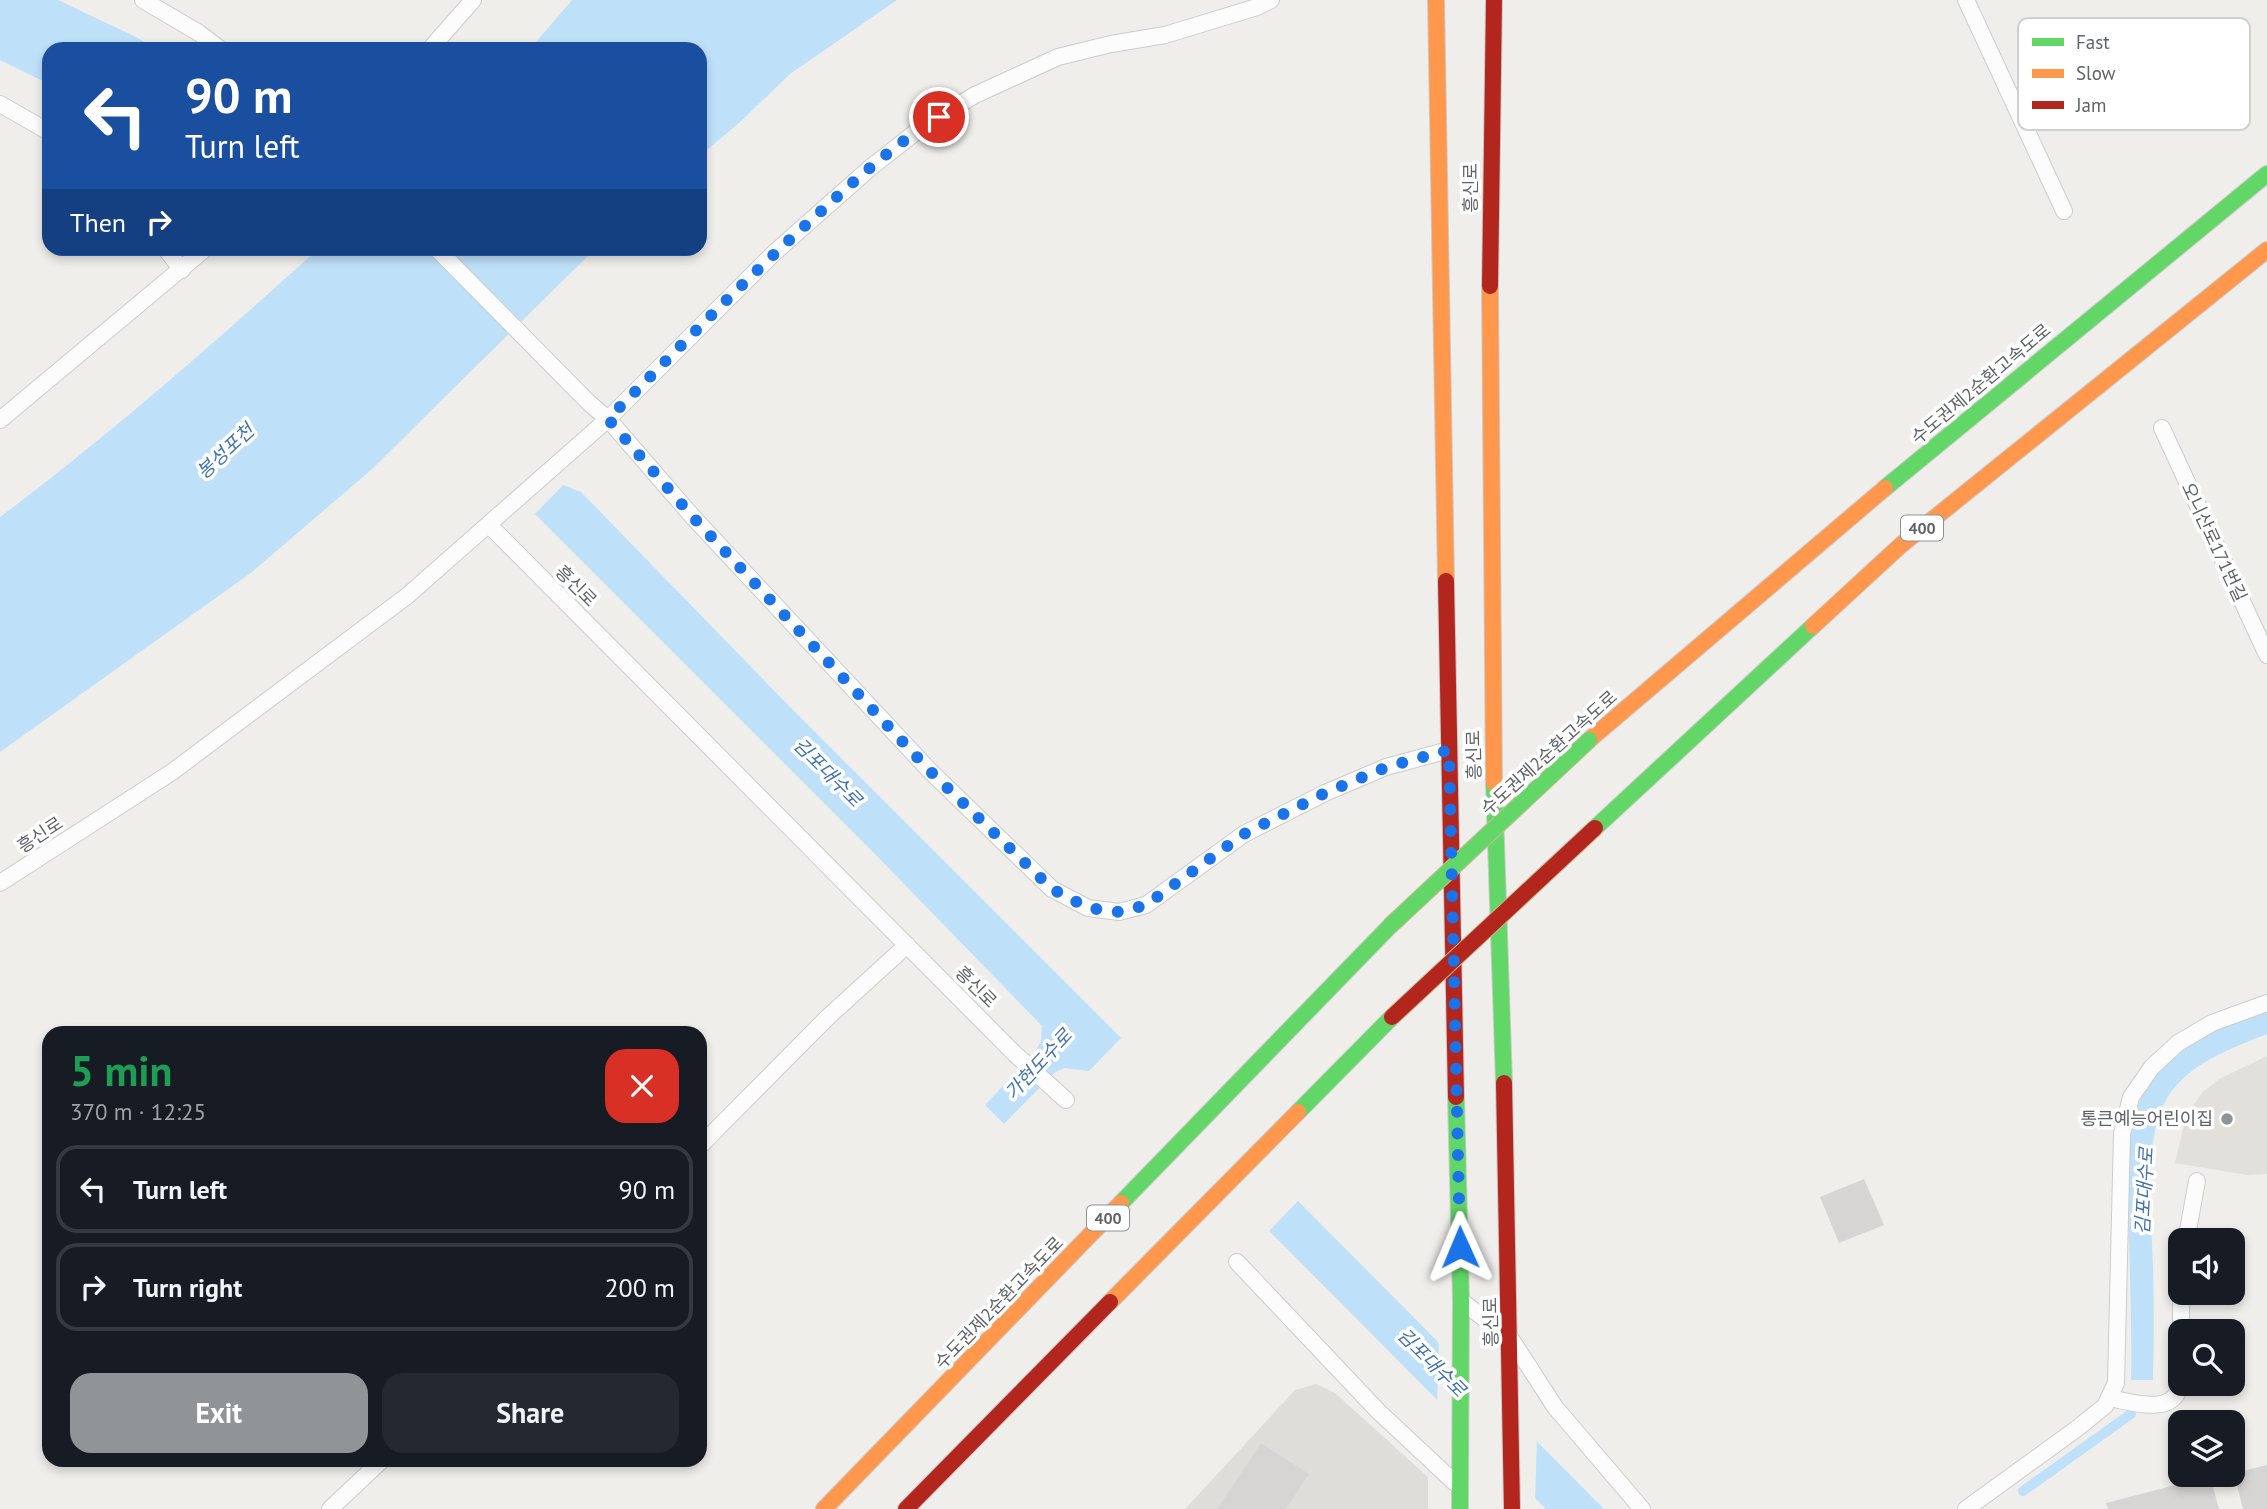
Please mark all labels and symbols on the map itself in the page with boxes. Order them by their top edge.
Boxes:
legend [2018,18,2250,130]
text: Fast [2076,30,2110,54]
text: Slow [2076,61,2116,85]
pin [909,87,969,147]
text: Jam [2075,93,2106,117]
street label: 흥신로 [1459,163,1482,213]
street label: 수도권제2순환고속도로 [1906,318,2055,449]
water label: 봉성포천 [191,417,260,484]
street label: 오니산로171번길 [2177,479,2252,605]
road number: 400 [1901,516,1943,540]
street label: 흥신로 [551,560,602,611]
street label: 수도권제2순환고속도로 [1476,685,1622,820]
street label: 흥신로 [1462,730,1485,780]
water label: 김포대수로 [789,733,868,812]
street label: 흥신로 [13,811,67,858]
street label: 흥신로 [951,961,1002,1012]
water label: 가현도수로 [999,1023,1078,1104]
place label: 통큰예능어린이집 [2081,1107,2213,1130]
marker: 통큰예능어린이집 [2219,1111,2235,1127]
water label: 김포대수로 [2130,1145,2158,1235]
road number: 400 [1087,1206,1129,1230]
position arrow [1423,1210,1497,1284]
street label: 수도권제2순환고속도로 [929,1232,1068,1374]
street label: 흥신로 [1479,1297,1502,1347]
water label: 김포대수로 [1393,1323,1472,1402]

